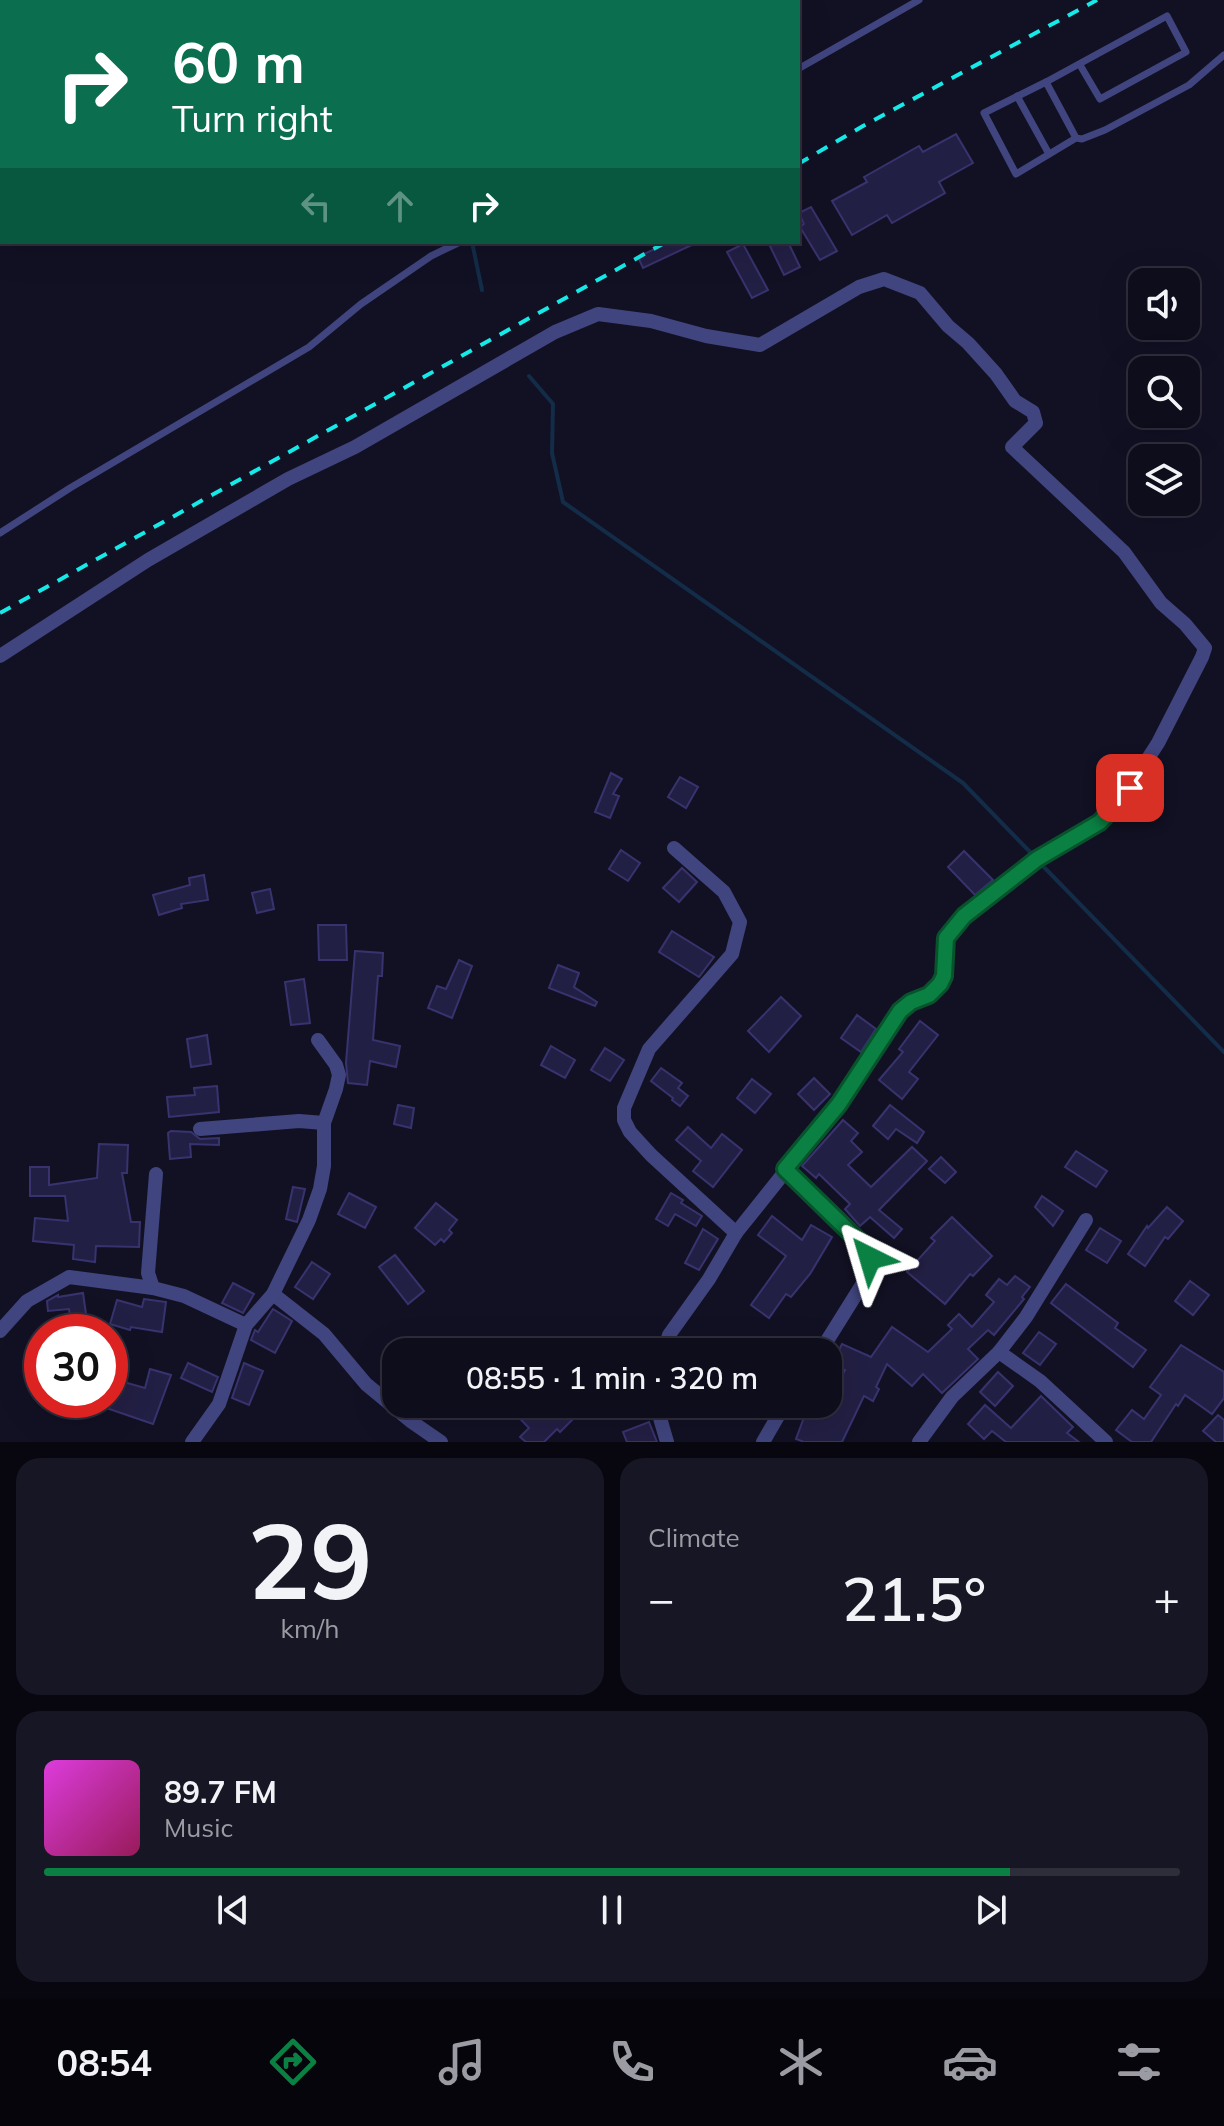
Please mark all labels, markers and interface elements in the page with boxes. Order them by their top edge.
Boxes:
text: 60 m [172,27,305,97]
icon: right [40,32,144,136]
text: Turn right [172,96,333,141]
icon: left [294,184,338,228]
icon: ahead [378,184,422,228]
icon: right [462,184,506,228]
map controls [1128,268,1200,516]
button: sound [1128,268,1200,340]
button: search [1128,356,1200,428]
button: layers [1128,444,1200,516]
pin [1096,754,1164,822]
icon: arrive [1108,766,1152,810]
position arrow [828,1216,912,1300]
speed limit sign: 30 [24,1314,128,1418]
text: 08:55 · 1 min · 320 m [466,1359,758,1397]
text: 29 [248,1494,372,1625]
text: Climate [648,1521,740,1554]
text: 21.5° [842,1561,986,1636]
text: − [648,1571,674,1626]
text: + [1154,1571,1180,1626]
text: km/h [281,1612,339,1645]
text: 89.7 FM [164,1773,277,1811]
text: Music [164,1811,233,1844]
icon: previous [211,1888,255,1932]
icon: pause [590,1888,634,1932]
icon: next [969,1888,1013,1932]
icon: directions [265,2034,321,2090]
icon: music [434,2034,490,2090]
icon: phone [604,2034,660,2090]
icon: climate [773,2034,829,2090]
icon: car [942,2034,998,2090]
icon: filters [1111,2034,1167,2090]
text: 08:54 [57,2040,152,2085]

